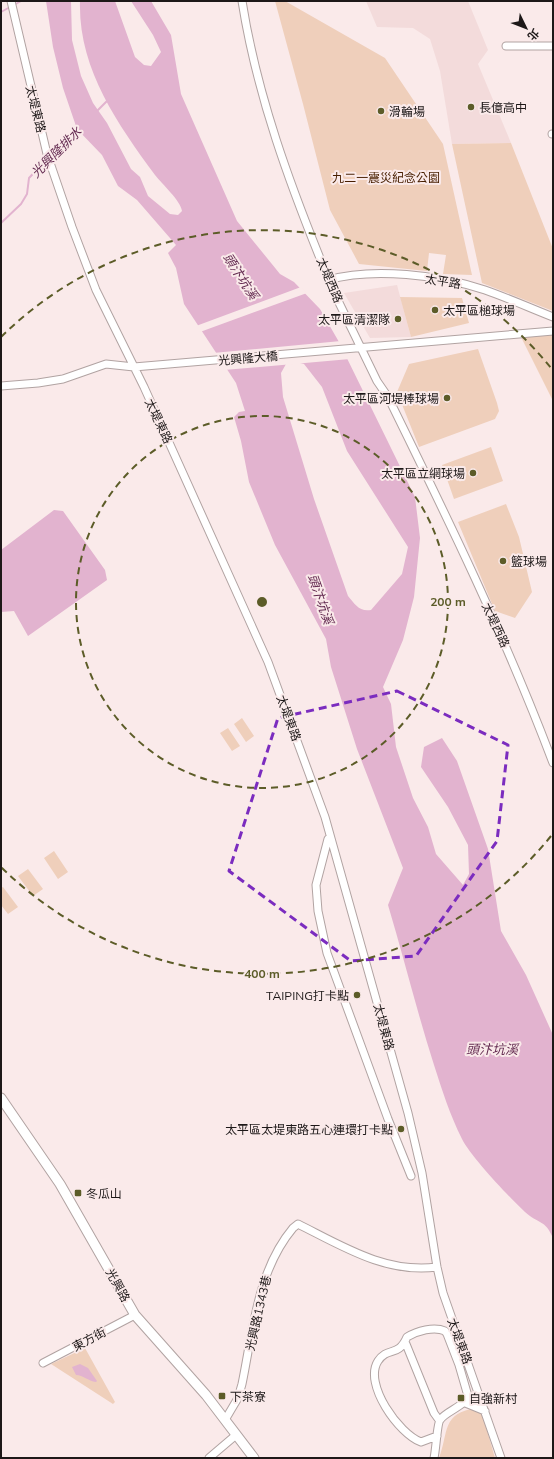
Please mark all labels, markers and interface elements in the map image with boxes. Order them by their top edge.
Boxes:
north arrow [506,8,546,48]
text: 北 [524,26,542,44]
street label: 太堤東路 [23,84,49,134]
place label: 長億高中 [479,100,527,115]
marker: 長億高中 [466,102,476,112]
place label: 滑輪場 [389,104,425,119]
marker: 滑輪場 [376,106,386,116]
water label: 光興隆排水 [27,123,85,181]
park label: 九二一震災紀念公園 [332,170,440,185]
water label: 頭汴坑溪 [220,250,263,304]
street label: 太堤西路 [314,255,346,305]
street label: 太平路 [424,271,462,291]
place label: 太平區槌球場 [443,303,515,318]
marker: 太平區槌球場 [430,305,440,315]
place label: 太平區清潔隊 [318,312,390,327]
marker: 太平區清潔隊 [393,314,403,324]
street label: 光興隆大橋 [217,348,279,368]
place label: 太平區河堤棒球場 [343,391,439,406]
marker: 太平區河堤棒球場 [442,393,452,403]
street label: 太堤東路 [142,396,176,446]
place label: 太平區立網球場 [381,466,465,481]
marker: 太平區立網球場 [468,468,478,478]
place label: 籃球場 [511,554,547,569]
marker: 籃球場 [498,556,508,566]
water label: 頭汴坑溪 [305,572,338,628]
text: 200 m [430,594,466,609]
centre of rings [255,595,269,609]
street label: 太堤西路 [479,600,513,650]
street label: 太堤東路 [274,693,304,743]
text: 400 m [244,966,280,981]
place label: TAIPING打卡點 [266,988,349,1003]
marker: TAIPING打卡點 [352,990,362,1000]
street label: 太堤東路 [371,1002,397,1052]
water label: 頭汴坑溪 [466,1041,520,1057]
place label: 太平區太堤東路五心連環打卡點 [225,1122,393,1137]
marker: 太平區太堤東路五心連環打卡點 [396,1124,406,1134]
place label: 冬瓜山 [86,1186,122,1201]
marker: 冬瓜山 [73,1188,83,1198]
street label: 光興路 [103,1266,133,1304]
street label: 光興路1343巷 [242,1274,274,1352]
street label: 太堤東路 [445,1316,475,1366]
street label: 東方街 [70,1324,108,1354]
place label: 下茶寮 [230,1389,266,1404]
marker: 下茶寮 [217,1391,227,1401]
place label: 自強新村 [469,1391,518,1406]
marker: 自強新村 [456,1393,466,1403]

